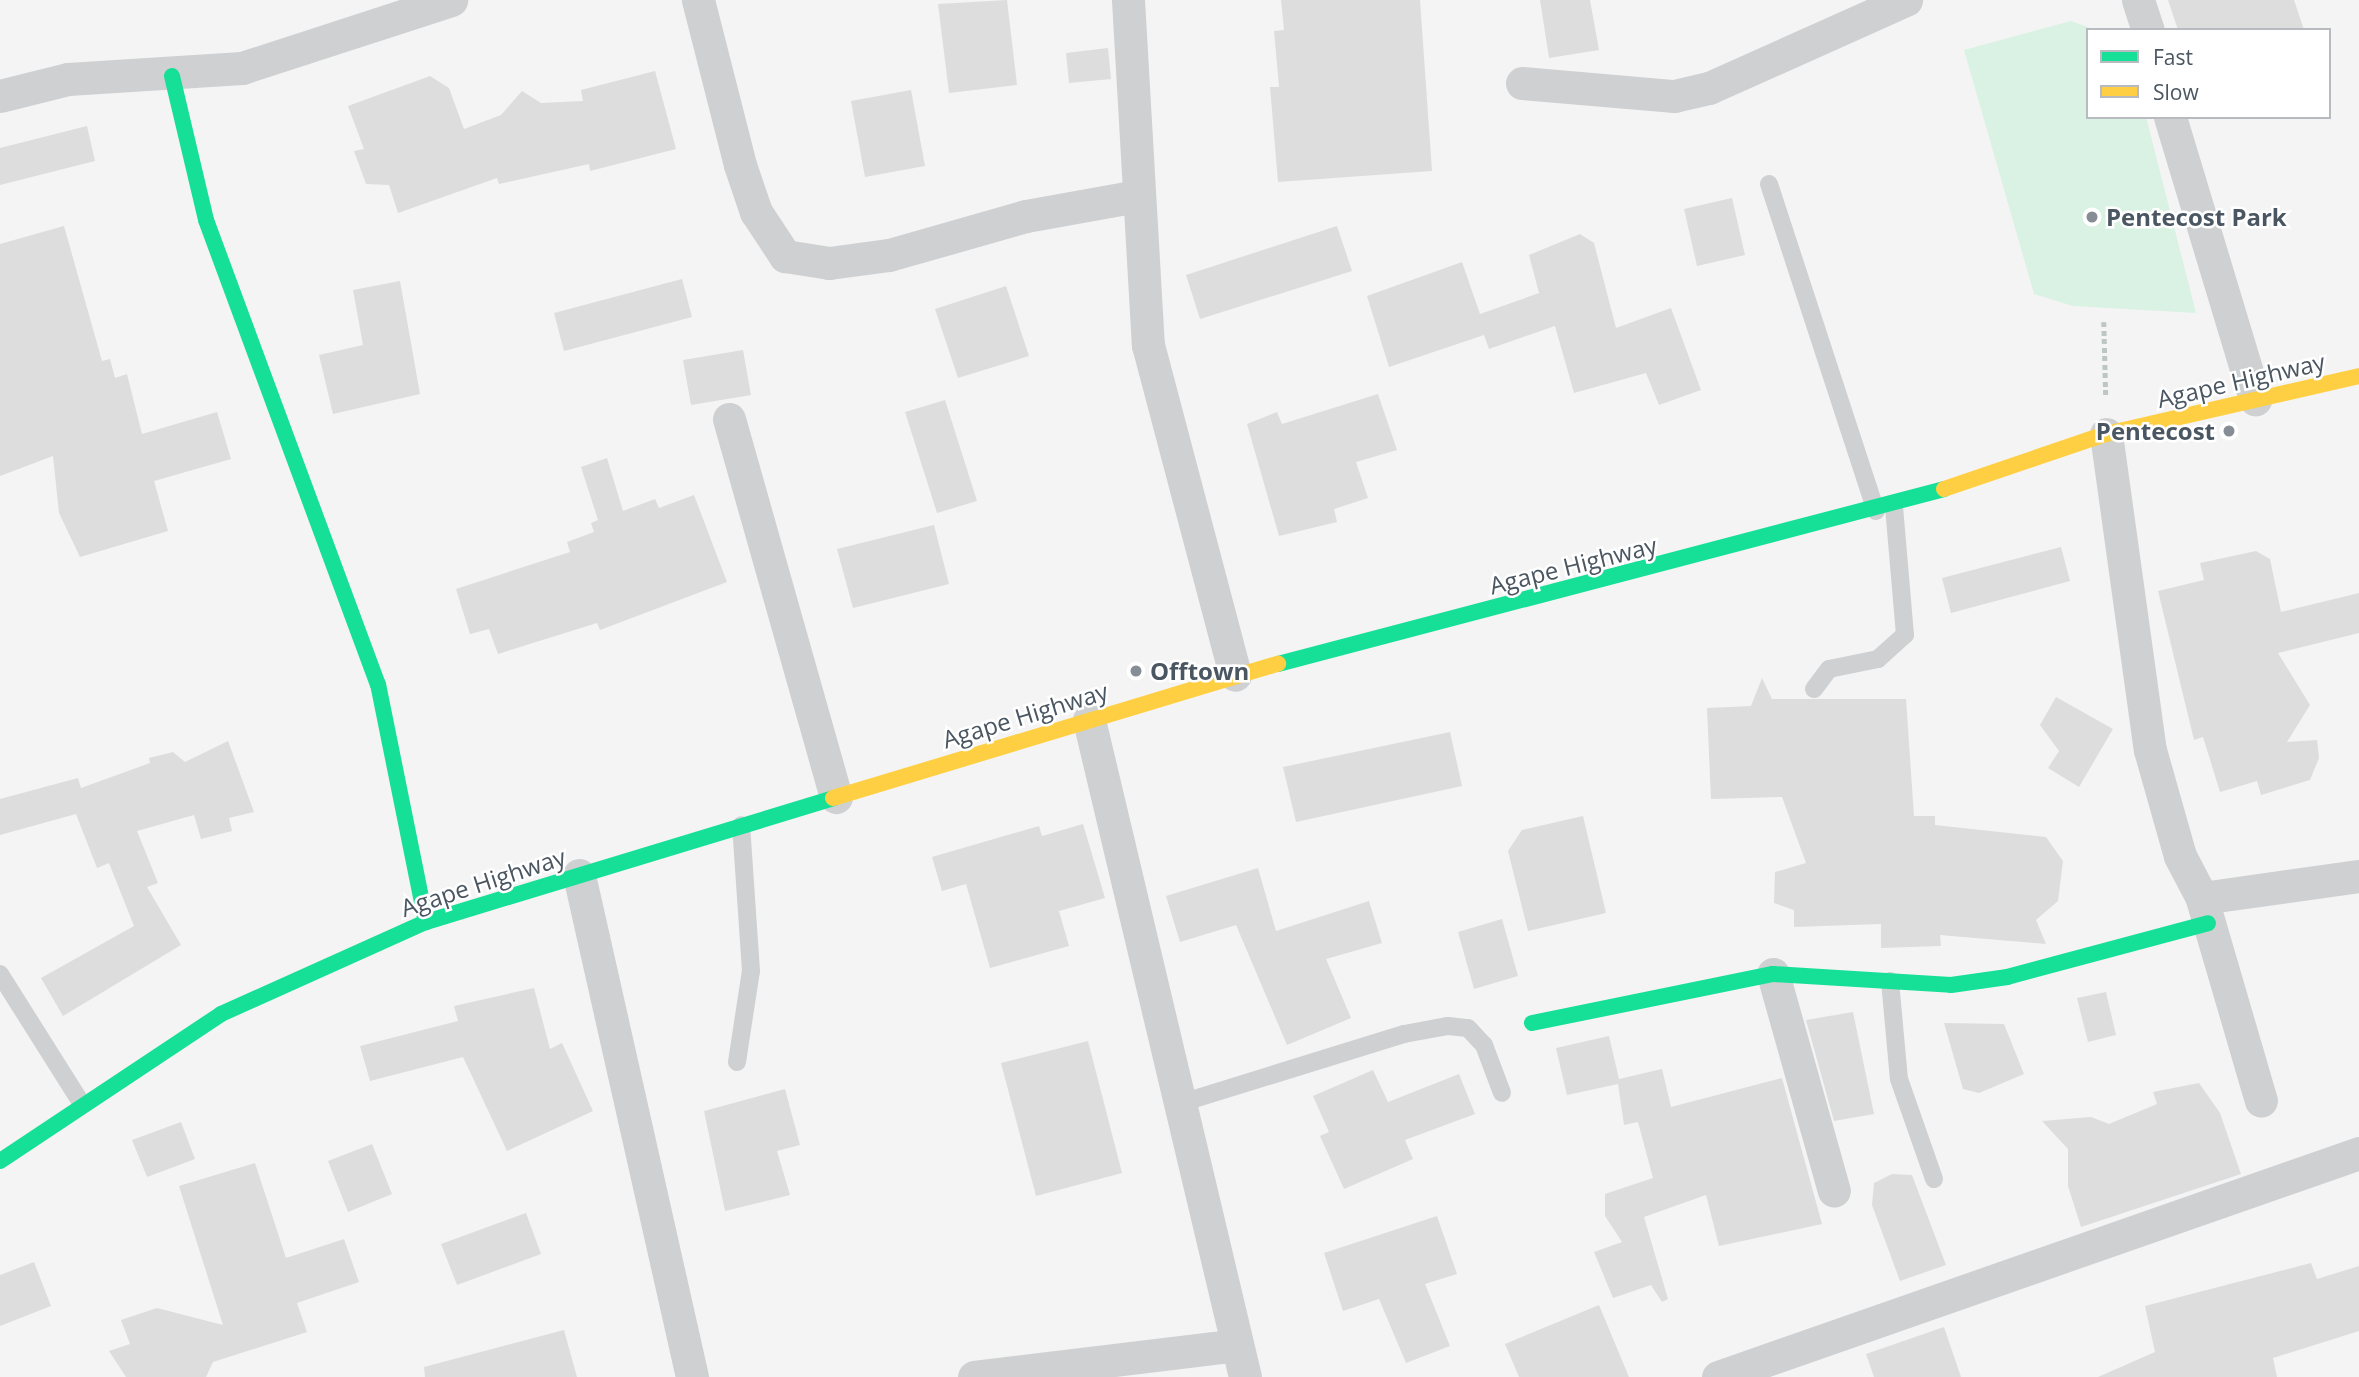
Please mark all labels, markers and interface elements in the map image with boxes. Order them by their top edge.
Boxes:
legend [2086,28,2331,119]
text: Fast [2153,43,2193,71]
text: Slow [2153,78,2199,106]
place label: Pentecost Park [2106,203,2287,231]
marker: Pentecost Park [2084,209,2100,225]
street label: Agape Highway [2154,347,2328,413]
place label: Pentecost [2096,417,2215,445]
marker: Pentecost [2221,423,2237,439]
street label: Agape Highway [1486,530,1660,600]
place label: Offtown [1150,657,1249,685]
marker: Offtown [1128,663,1144,679]
street label: Agape Highway [939,676,1111,754]
street label: Agape Highway [397,842,569,922]

